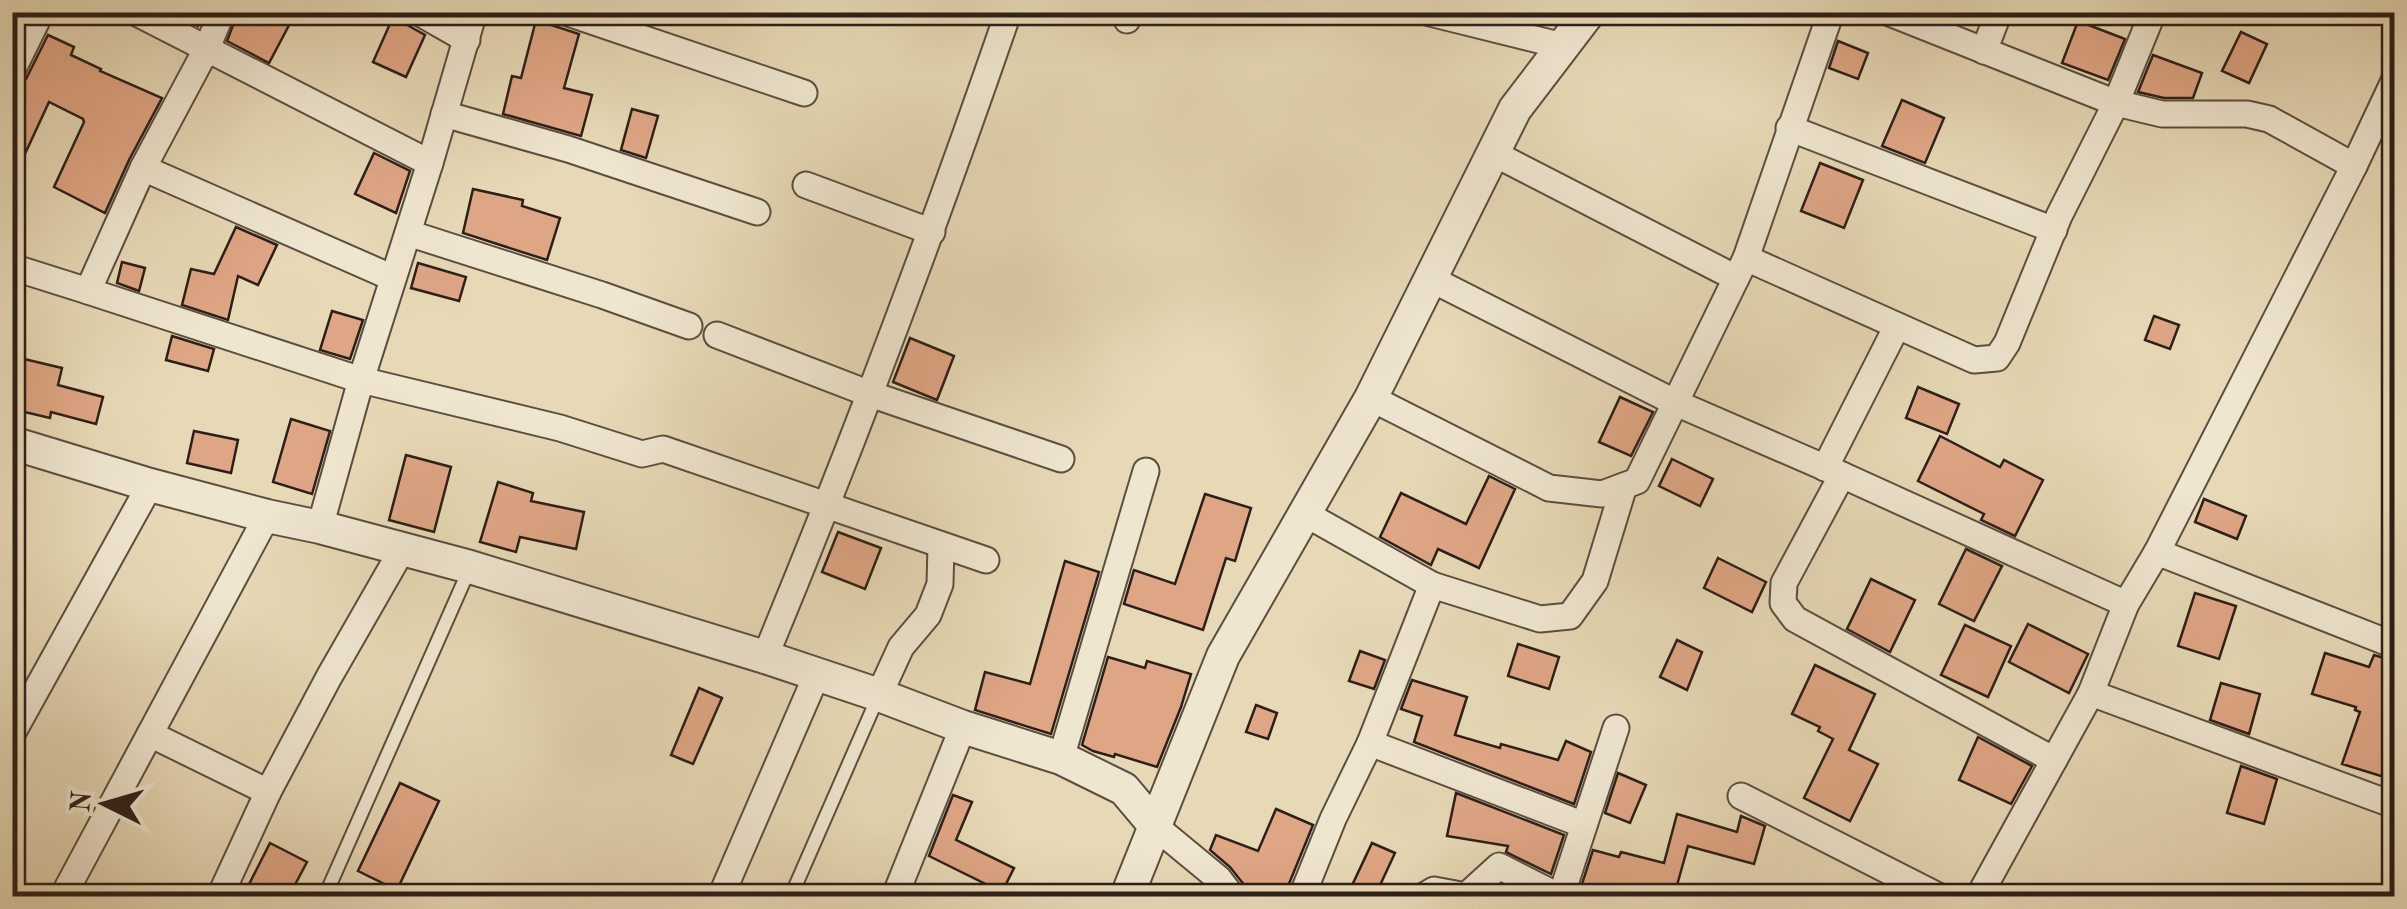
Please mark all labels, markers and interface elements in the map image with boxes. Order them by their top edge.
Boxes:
north arrow [55,754,155,854]
text: N [68,790,98,814]

